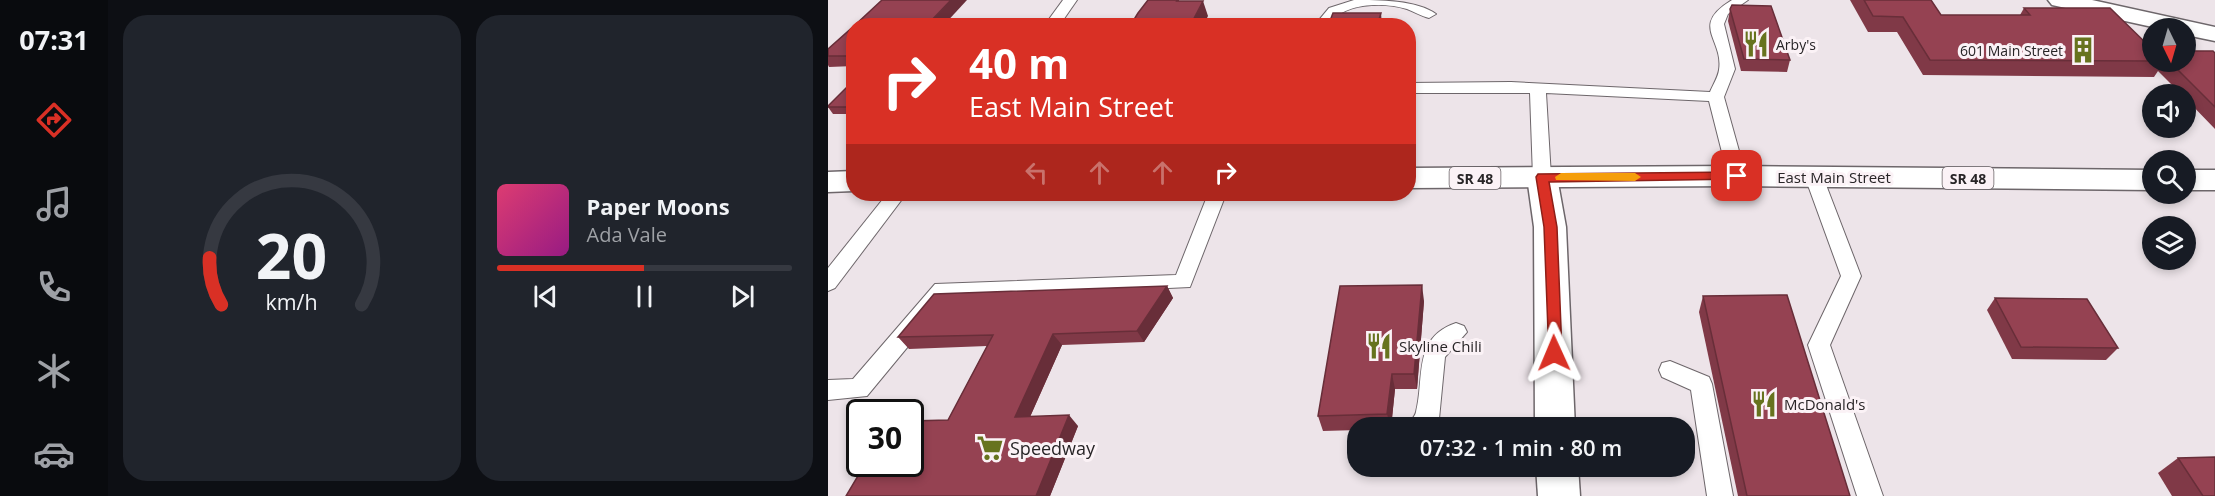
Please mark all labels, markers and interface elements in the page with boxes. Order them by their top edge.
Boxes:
north arrow [2142,18,2196,72]
map controls [2142,18,2196,270]
text: 07:31 [19,21,89,58]
restaurant icon: Arby's [1741,29,1771,59]
text: 40 m [969,34,1069,91]
place label: Arby's [1776,35,1816,54]
building icon: 601 Main Street [2068,35,2098,65]
place label: 601 Main Street [1960,41,2063,60]
icon: right [870,42,948,120]
button: sound [2142,84,2196,138]
text: East Main Street [969,88,1174,125]
icon: directions [33,99,75,141]
pin [1711,150,1762,201]
button: search [2142,150,2196,204]
icon: left [1020,156,1053,189]
icon: ahead [1083,156,1116,189]
icon: ahead [1146,156,1179,189]
icon: right [1209,156,1242,189]
icon: arrive [1720,159,1753,192]
road number: SR 48 [1450,167,1500,189]
street label: East Main Street [1777,167,1891,187]
road number: SR 48 [1942,167,1994,189]
icon: music [33,183,75,225]
text: Paper Moons [587,191,730,221]
text: 20 [256,212,327,297]
button: layers [2142,216,2196,270]
text: Ada Vale [587,221,667,248]
icon: phone [33,266,75,308]
icon: previous [529,280,562,313]
icon: pause [628,280,661,313]
icon: next [726,280,759,313]
text: km/h [266,287,318,316]
position arrow [1522,321,1586,385]
restaurant icon: Skyline Chili [1364,331,1394,361]
place label: Skyline Chili [1399,336,1482,356]
icon: climate [33,350,75,392]
restaurant icon: McDonald's [1749,389,1779,419]
place label: McDonald's [1784,394,1866,414]
speed limit sign: 30 [846,399,924,477]
text: 07:32 · 1 min · 80 m [1420,432,1622,462]
icon: car [33,433,75,475]
supermarket icon: Speedway [975,433,1005,463]
place label: Speedway [1010,436,1096,460]

